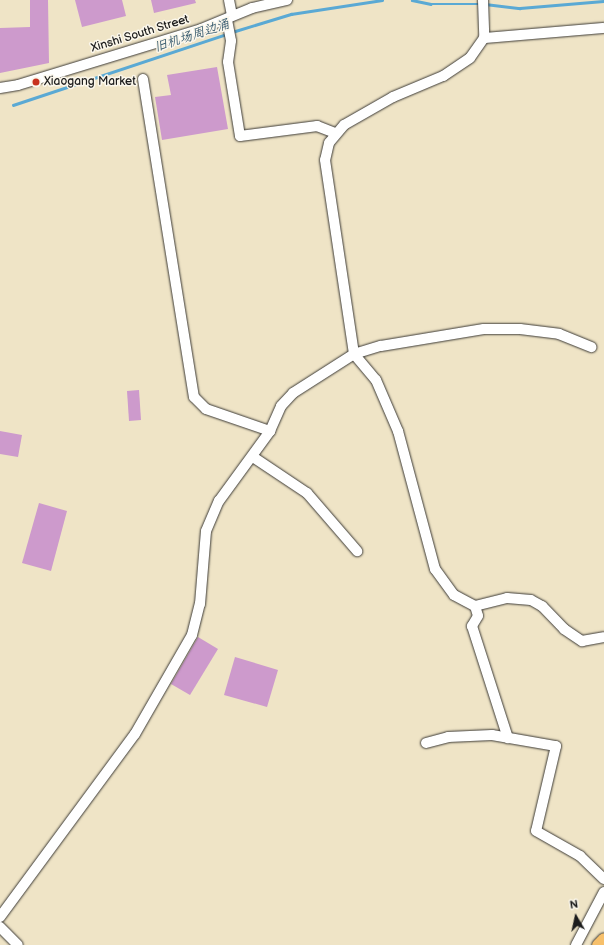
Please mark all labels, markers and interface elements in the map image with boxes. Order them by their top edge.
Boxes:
street label: Xinshi South Street [89,12,191,56]
water label: 旧机场周边涌 [152,17,232,55]
place label: Xiaogang Market [44,75,136,89]
marker: Xiaogang Market [31,77,41,87]
north arrow [556,897,596,937]
text: N [569,898,579,912]

